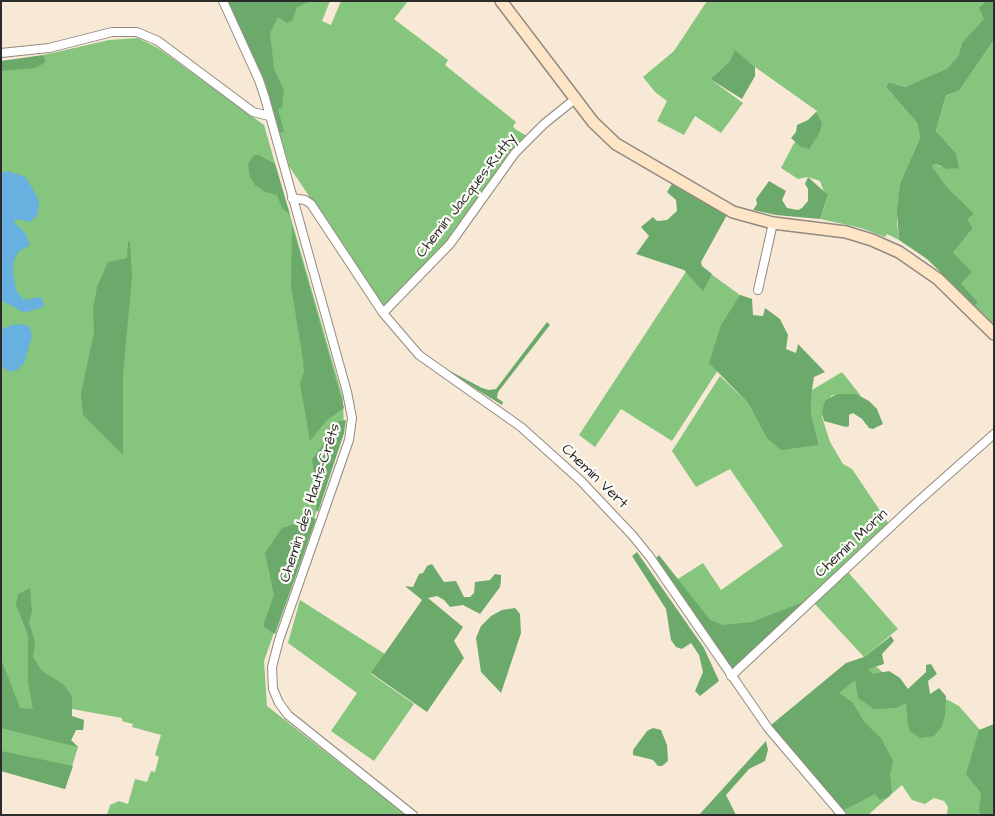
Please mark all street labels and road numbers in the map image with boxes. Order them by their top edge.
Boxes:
street label: Chemin Jacques-Rutty [413,130,521,262]
street label: Chemin des Hauts-Crêts [277,421,345,585]
street label: Chemin Vert [557,441,631,513]
street label: Chemin Morin [812,506,892,582]

